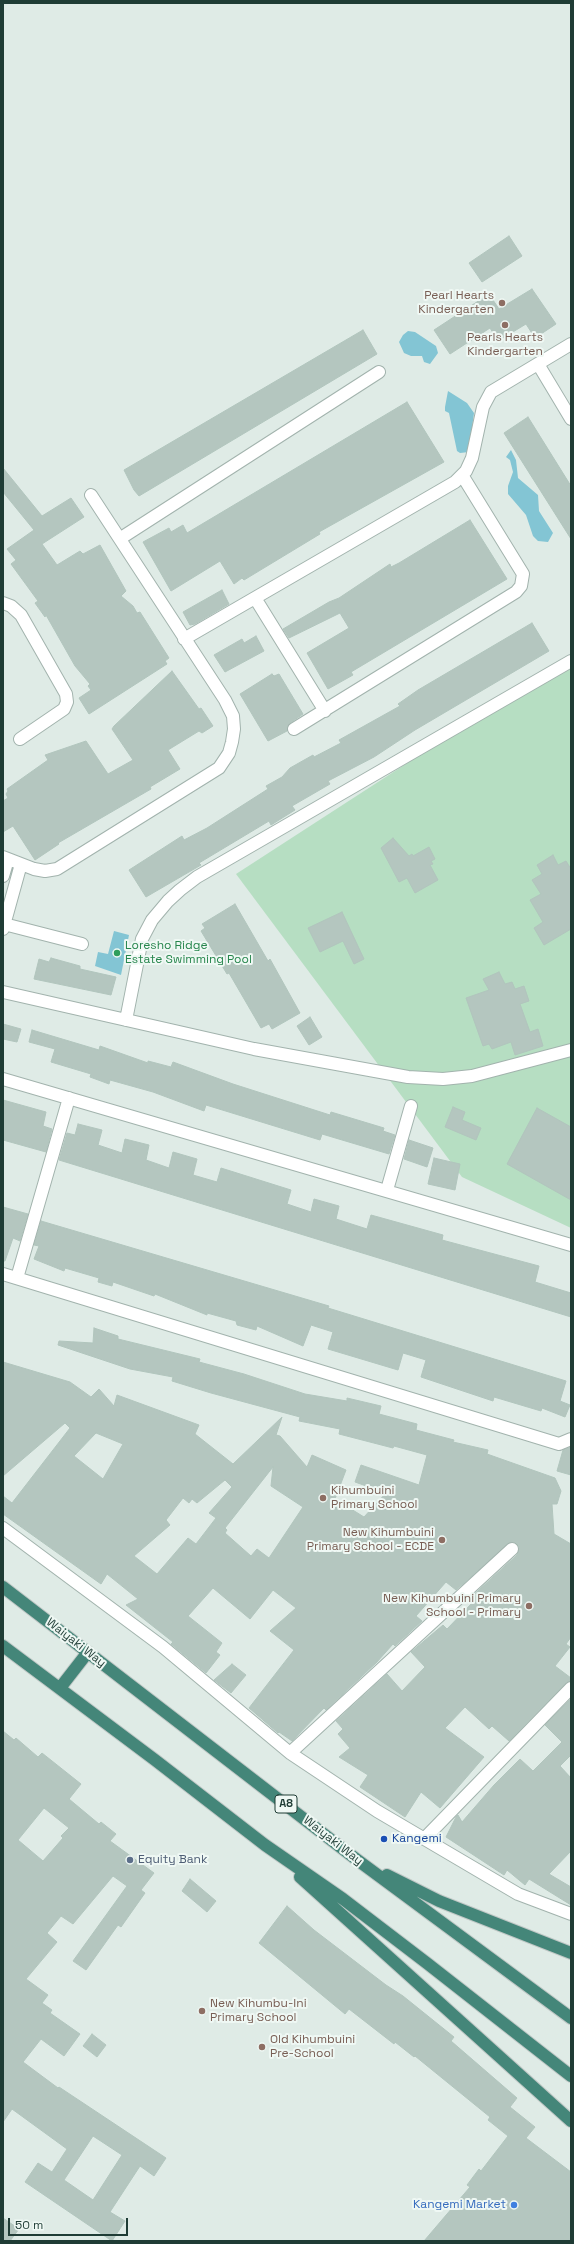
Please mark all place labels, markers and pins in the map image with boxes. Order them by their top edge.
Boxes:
place label: Pearl Hearts Kindergarten [418,289,494,317]
marker: Pearl Hearts Kindergarten [497,298,507,308]
marker: Pearls Hearts Kindergarten [500,320,510,330]
place label: Pearls Hearts Kindergarten [467,331,543,359]
place label: Loresho Ridge Estate Swimming Pool [125,939,252,967]
marker: Loresho Ridge Estate Swimming Pool [112,948,122,958]
place label: Kihumbuini Primary School [331,1484,418,1512]
marker: Kihumbuini Primary School [318,1493,328,1503]
place label: New Kihumbuini Primary School - ECDE [307,1526,434,1554]
marker: New Kihumbuini Primary School - ECDE [437,1535,447,1545]
place label: New Kihumbuini Primary School - Primary [383,1592,521,1620]
marker: New Kihumbuini Primary School - Primary [524,1601,534,1611]
place label: Kangemi [392,1832,442,1846]
marker: Kangemi [379,1834,389,1844]
place label: Equity Bank [138,1853,207,1867]
marker: Equity Bank [125,1855,135,1865]
place label: New Kihumbu-Ini Primary School [210,1997,307,2025]
marker: New Kihumbu-Ini Primary School [197,2006,207,2016]
place label: Old Kihumbuini Pre-School [270,2033,355,2061]
marker: Old Kihumbuini Pre-School [257,2042,267,2052]
place label: Kangemi Market [413,2198,506,2212]
marker: Kangemi Market [509,2200,519,2210]

